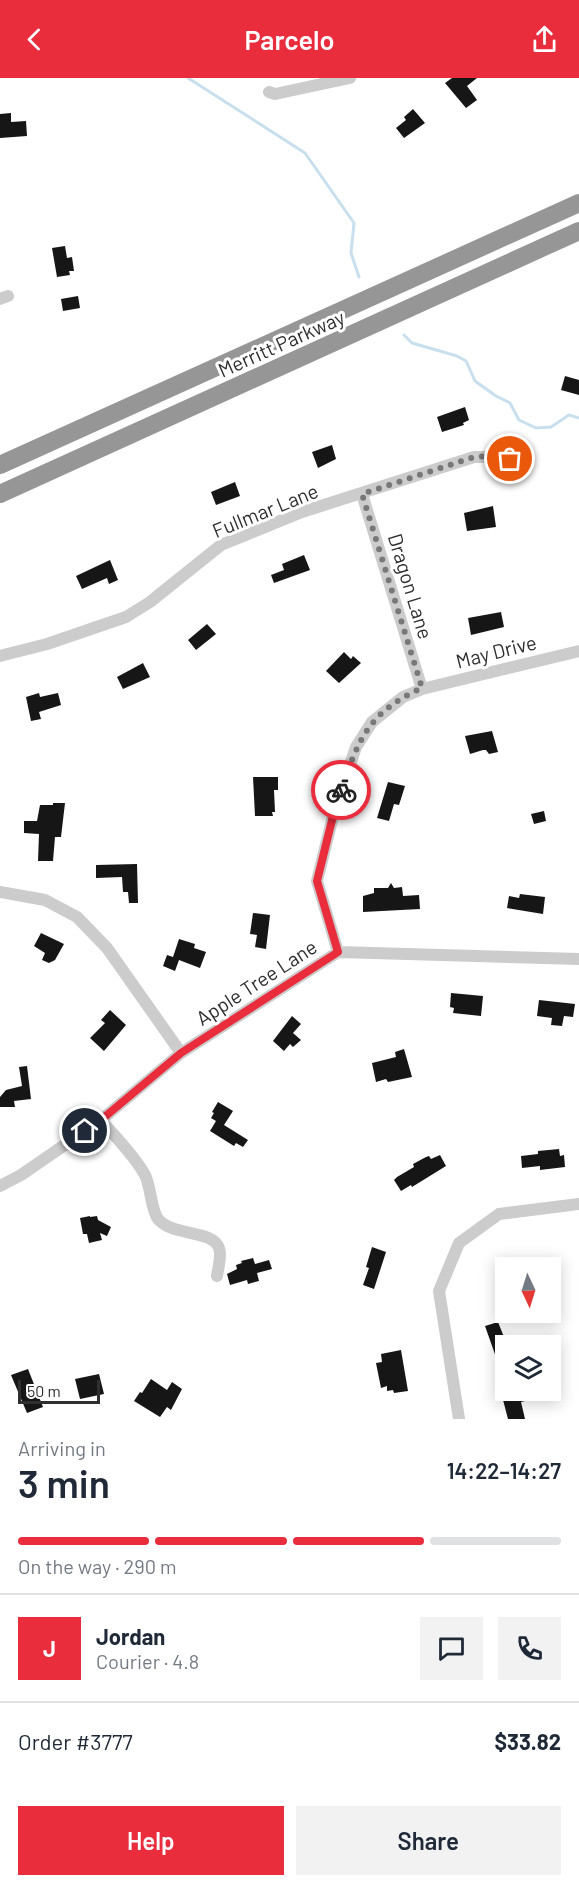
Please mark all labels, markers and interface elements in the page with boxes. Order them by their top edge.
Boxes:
icon: back [18,23,51,56]
text: Parcelo [244,23,335,55]
icon: share [528,23,561,56]
street label: Merritt Parkway [214,304,348,382]
pin [484,433,535,484]
icon: bag [493,442,526,475]
street label: Fullmar Lane [209,478,321,542]
street label: Dragon Lane [384,530,438,642]
street label: May Drive [453,629,539,673]
courier [311,760,371,820]
icon: bike [325,774,358,807]
street label: Apple Tree Lane [191,934,321,1030]
pin [59,1105,110,1156]
icon: home [68,1114,101,1147]
north arrow [495,1257,561,1323]
map controls [495,1257,561,1401]
button: layers [495,1335,561,1401]
scale bar [18,1377,100,1404]
text: 50 m [27,1381,61,1400]
text: Arriving in [18,1436,106,1460]
text: 14:22–14:27 [447,1457,561,1483]
text: 3 min [18,1459,110,1506]
text: On the way · 290 m [18,1554,177,1578]
button: chat [420,1617,483,1680]
button: phone [498,1617,561,1680]
text: Jordan [96,1623,165,1649]
text: J [43,1635,56,1661]
text: Courier · 4.8 [96,1649,199,1673]
text: Order #3777 [18,1728,133,1754]
text: $33.82 [494,1728,561,1754]
button: Help [18,1806,284,1875]
button: Share [296,1806,561,1875]

